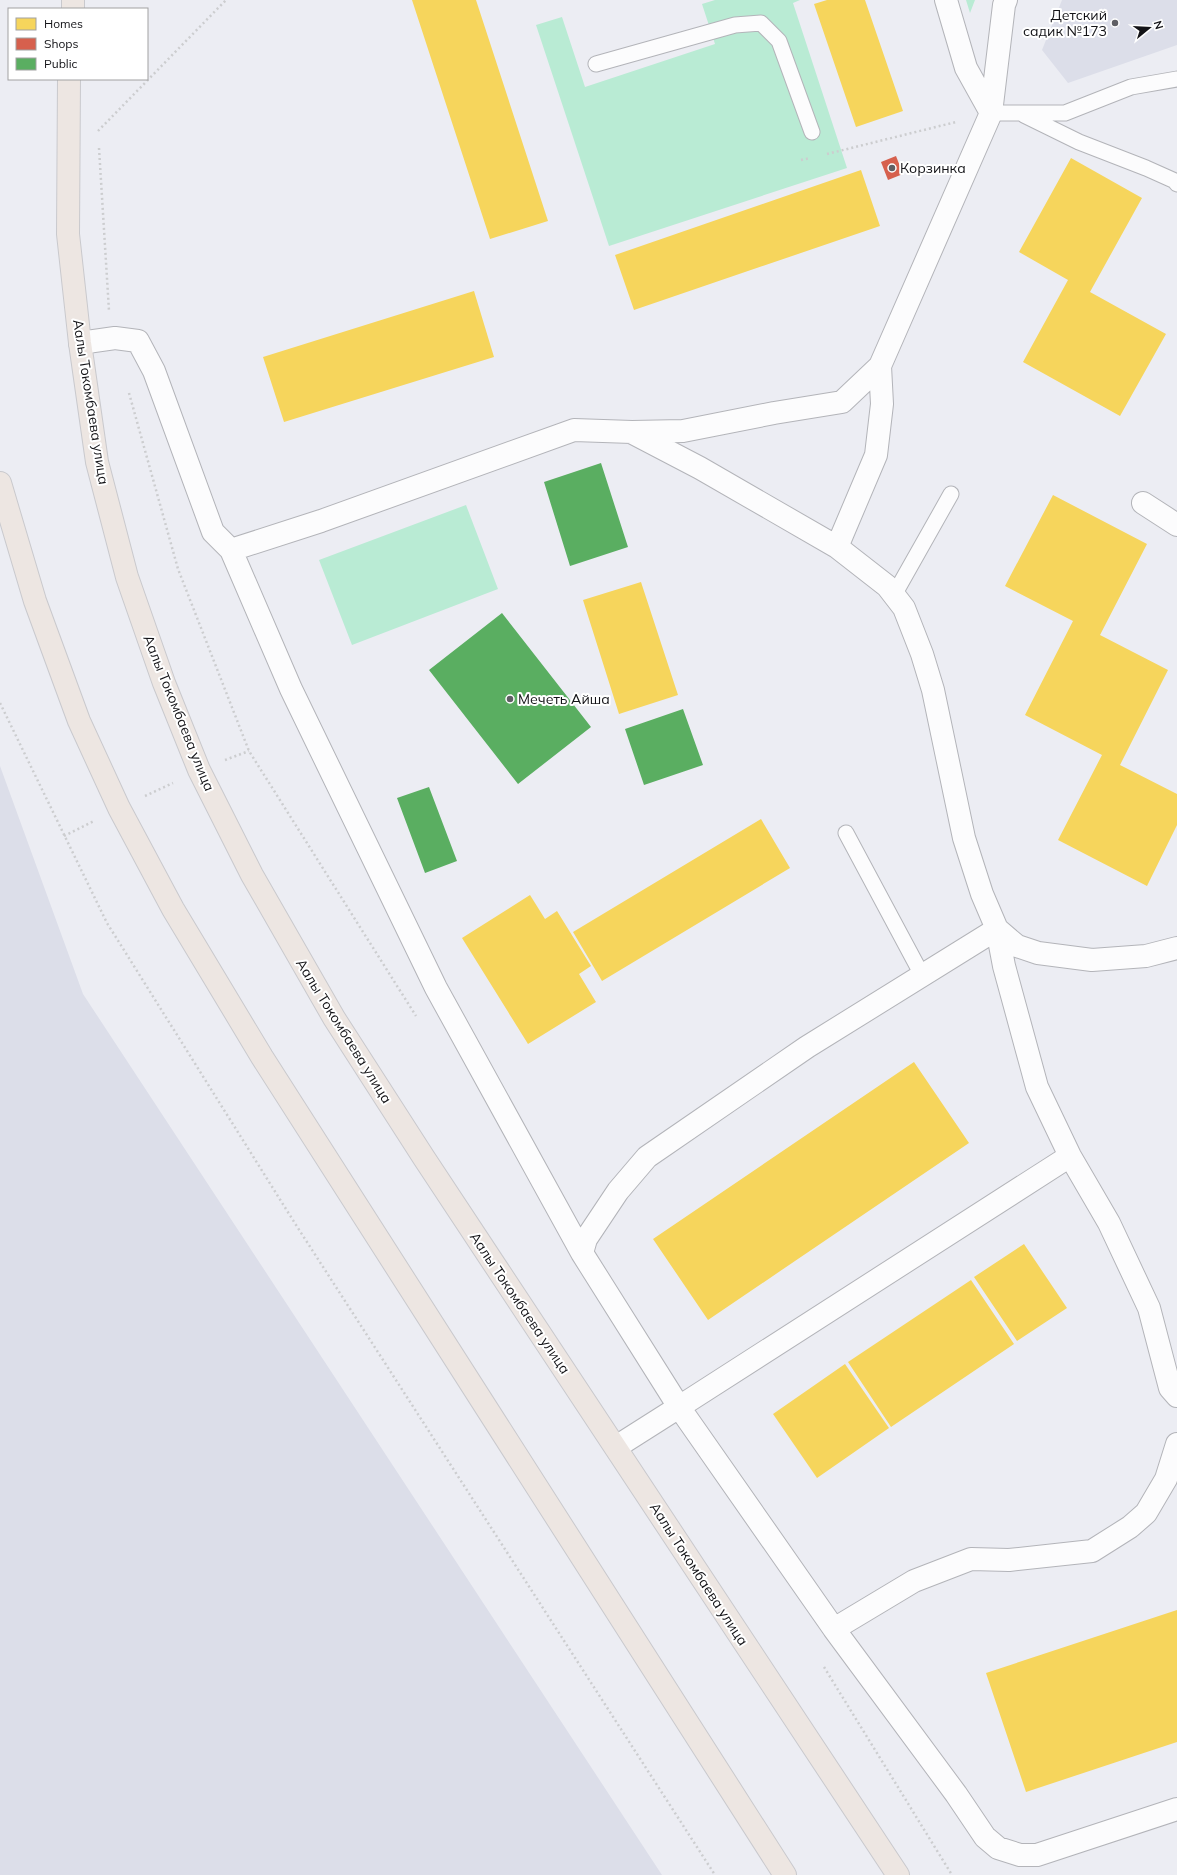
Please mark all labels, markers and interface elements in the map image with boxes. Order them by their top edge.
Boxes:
place label: Детский садик №173 [1023,6,1107,40]
legend [8,8,148,80]
north arrow [1129,8,1169,48]
text: Homes [44,16,83,31]
marker: Детский садик №173 [1110,18,1120,28]
text: N [1151,19,1166,31]
text: Shops [44,36,79,51]
text: Public [44,56,78,71]
place label: Корзинка [900,159,966,177]
marker: Корзинка [887,163,897,173]
street label: Аалы Токомбаева улица [69,318,113,486]
street label: Аалы Токомбаева улица [139,632,219,794]
place label: Мечеть Айша [518,690,610,708]
marker: Мечеть Айша [505,694,515,704]
street label: Аалы Токомбаева улица [292,955,396,1107]
street label: Аалы Токомбаева улица [466,1229,574,1377]
street label: Аалы Токомбаева улица [646,1499,752,1649]

